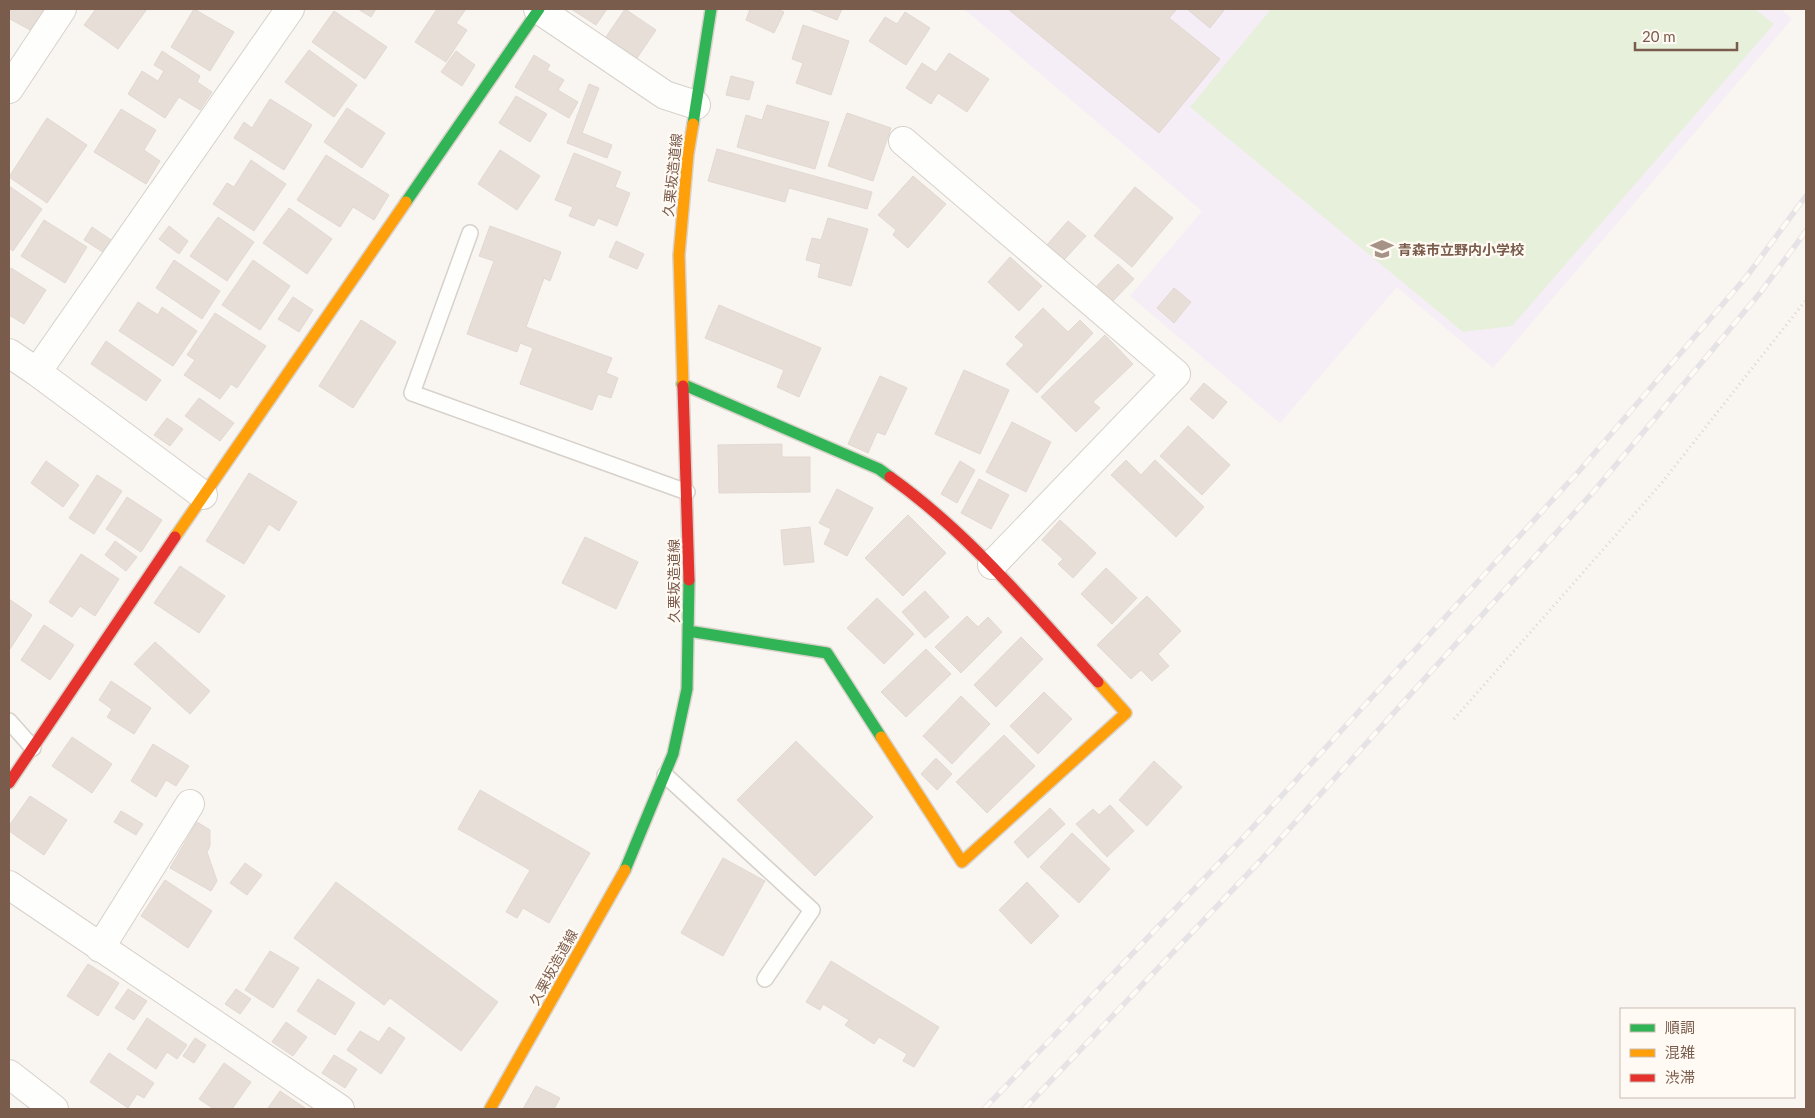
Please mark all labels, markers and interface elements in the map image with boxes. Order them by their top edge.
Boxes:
scale bar [1635,20,1738,52]
text: 20 m [1642,27,1676,45]
street label: 久栗坂造道線 [659,132,685,218]
school or university icon: 青森市立野内小学校 [1369,236,1395,262]
place label: 青森市立野内小学校 [1398,241,1524,258]
street label: 久栗坂造道線 [665,539,682,623]
street label: 久栗坂造道線 [525,926,581,1008]
legend [1620,1008,1795,1098]
text: 順調 [1665,1018,1695,1036]
text: 混雑 [1665,1043,1695,1061]
text: 渋滞 [1665,1068,1695,1086]

